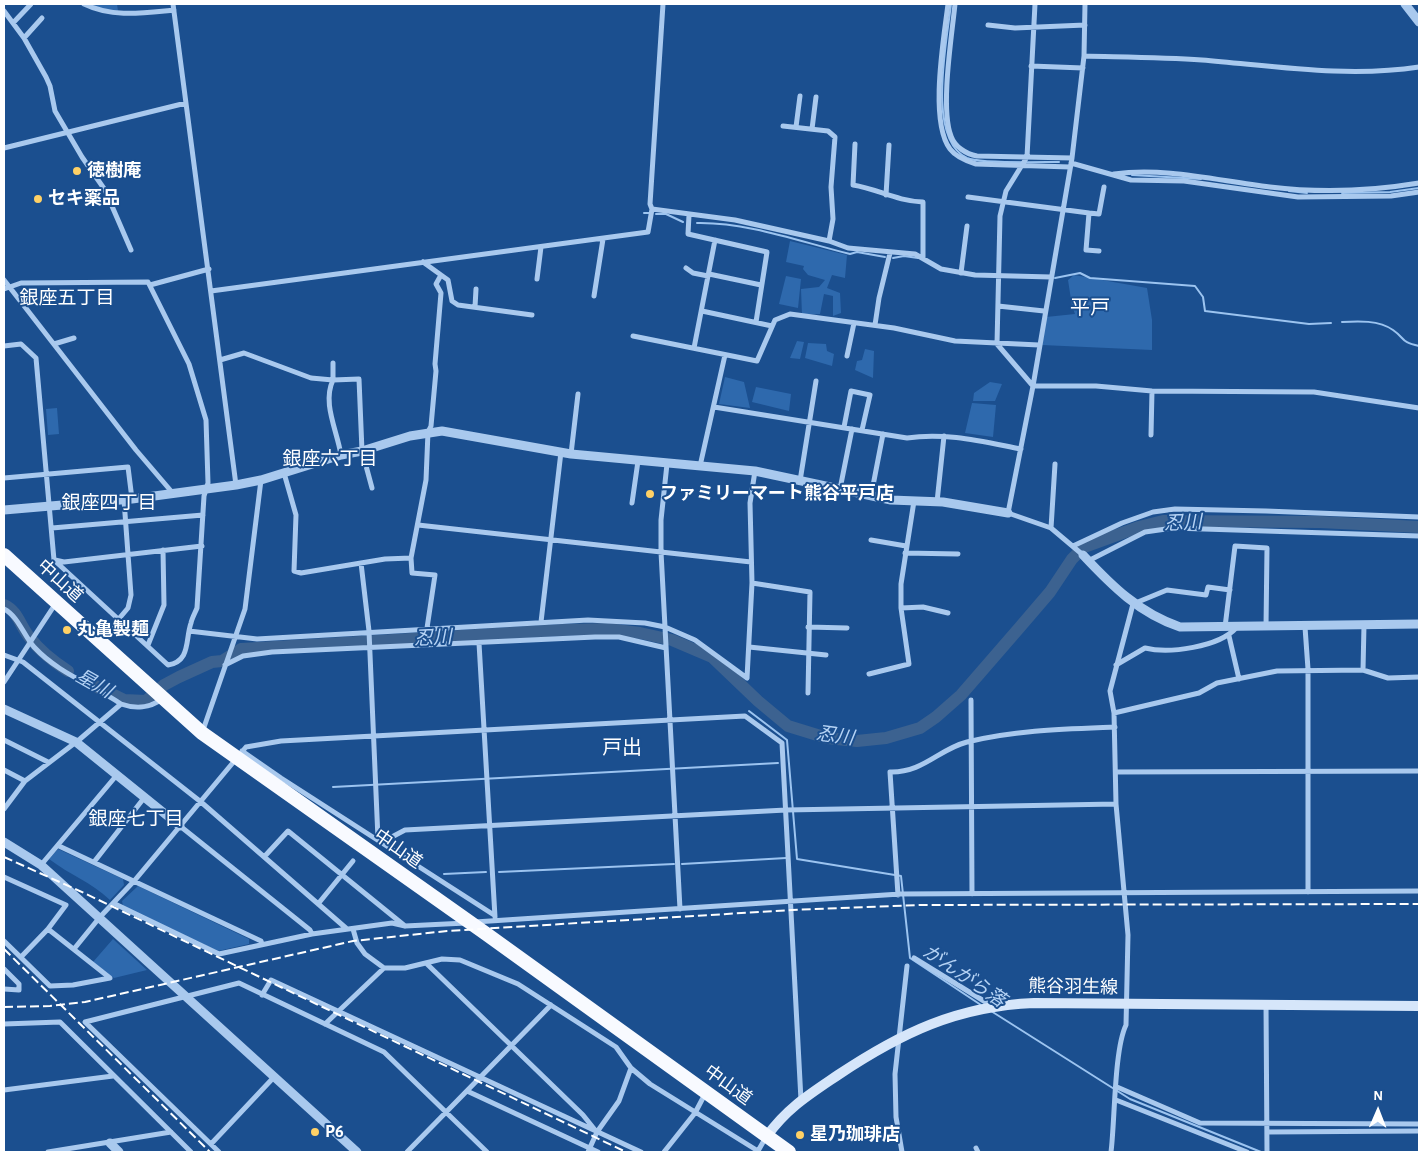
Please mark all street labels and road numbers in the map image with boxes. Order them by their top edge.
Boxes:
street label: 中山道 [33,555,87,607]
street label: 中山道 [370,825,426,873]
street label: 熊谷羽生線 [1028,975,1118,999]
street label: 中山道 [700,1060,756,1110]

